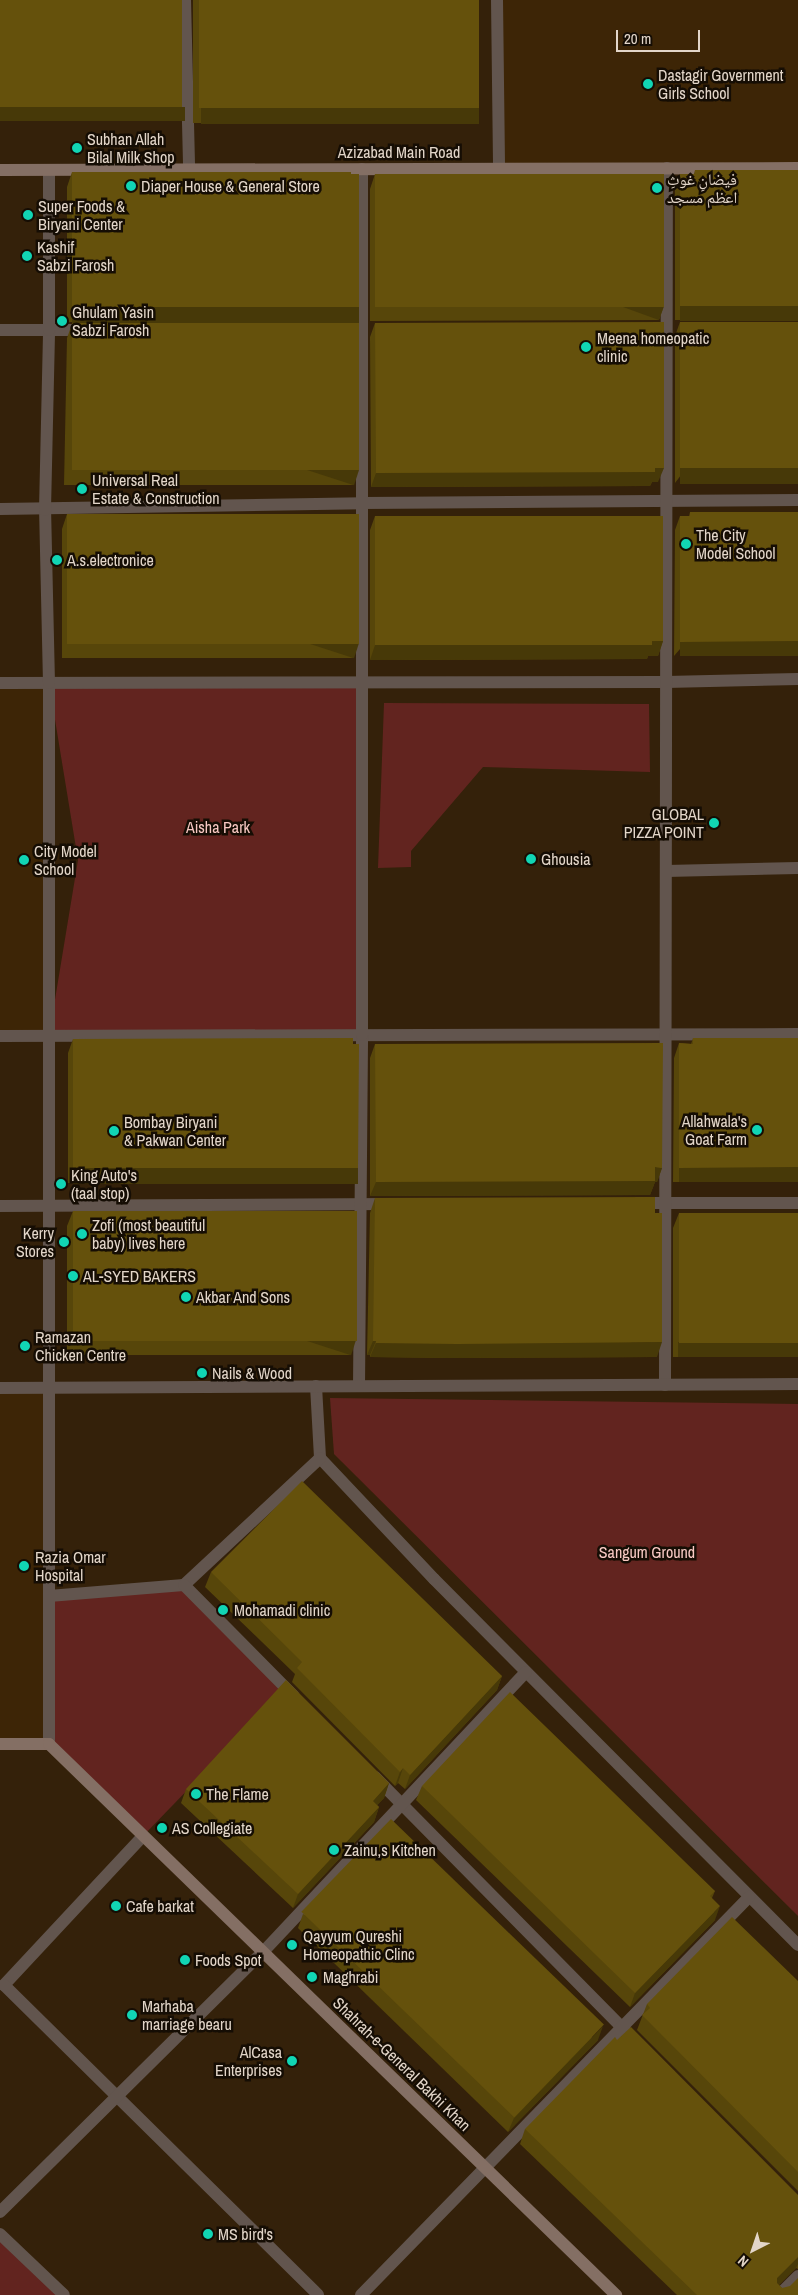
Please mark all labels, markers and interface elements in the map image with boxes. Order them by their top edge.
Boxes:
scale bar [618,20,702,52]
text: 20 m [624,28,651,49]
place label: Dastagir Government Girls School [658,65,783,103]
marker: Dastagir Government Girls School [642,78,654,90]
place label: Subhan Allah Bilal Milk Shop [87,129,175,167]
marker: Subhan Allah Bilal Milk Shop [71,142,83,154]
street label: Azizabad Main Road [338,142,460,162]
place label: فیضانِ غوثِ اعظم مسجد [667,169,737,207]
place label: Diaper House & General Store [141,176,320,196]
marker: Diaper House & General Store [125,180,137,192]
marker: فیضانِ غوثِ اعظم مسجد [651,182,663,194]
place label: Super Foods & Biryani Center [38,196,125,234]
marker: Super Foods & Biryani Center [22,209,34,221]
place label: Kashif Sabzi Farosh [37,237,114,275]
marker: Kashif Sabzi Farosh [21,250,33,262]
place label: Ghulam Yasin Sabzi Farosh [72,302,154,340]
marker: Ghulam Yasin Sabzi Farosh [56,315,68,327]
place label: Meena homeopatic clinic [597,328,709,366]
marker: Meena homeopatic clinic [579,340,593,354]
place label: Universal Real Estate & Construction [92,470,220,508]
marker: Universal Real Estate & Construction [76,483,88,495]
place label: The City Model School [696,525,775,563]
marker: The City Model School [680,538,692,550]
place label: A.s.electronice [67,550,154,570]
marker: A.s.electronice [51,554,63,566]
place label: GLOBAL PIZZA POINT [623,804,704,842]
park label: Aisha Park [186,817,250,837]
marker: GLOBAL PIZZA POINT [708,817,720,829]
place label: City Model School [34,841,97,879]
place label: Ghousia [541,849,591,869]
marker: Ghousia [525,853,537,865]
marker: City Model School [18,854,30,866]
place label: Allahwala's Goat Farm [682,1111,747,1149]
place label: Bombay Biryani & Pakwan Center [124,1112,226,1150]
marker: Allahwala's Goat Farm [751,1124,763,1136]
marker: Bombay Biryani & Pakwan Center [108,1125,120,1137]
place label: King Auto's (taal stop) [71,1165,138,1203]
marker: King Auto's (taal stop) [55,1178,67,1190]
place label: Zofi (most beautiful baby) lives here [92,1215,205,1253]
place label: Kerry Stores [16,1223,54,1261]
marker: Zofi (most beautiful baby) lives here [76,1228,88,1240]
marker: Kerry Stores [58,1236,70,1248]
place label: AL-SYED BAKERS [83,1266,196,1286]
marker: AL-SYED BAKERS [67,1270,79,1282]
place label: Akbar And Sons [196,1287,291,1307]
marker: Akbar And Sons [180,1291,192,1303]
place label: Ramazan Chicken Centre [35,1327,126,1365]
marker: Ramazan Chicken Centre [19,1340,31,1352]
place label: Nails & Wood [212,1363,292,1383]
marker: Nails & Wood [196,1367,208,1379]
park label: Sangum Ground [599,1542,695,1562]
place label: Razia Omar Hospital [35,1547,106,1585]
marker: Razia Omar Hospital [17,1559,31,1573]
place label: Mohamadi clinic [234,1600,330,1620]
marker: Mohamadi clinic [216,1603,230,1617]
place label: The Flame [206,1784,269,1804]
marker: The Flame [190,1788,202,1800]
place label: AS Collegiate [172,1818,252,1838]
marker: AS Collegiate [156,1822,168,1834]
place label: Zainu,s Kitchen [344,1840,436,1860]
marker: Zainu,s Kitchen [328,1844,340,1856]
place label: Cafe barkat [126,1896,194,1916]
marker: Cafe barkat [110,1900,122,1912]
place label: Qayyum Qureshi Homeopathic Clinc [303,1926,415,1964]
marker: Qayyum Qureshi Homeopathic Clinc [285,1938,299,1952]
place label: Foods Spot [195,1950,261,1970]
marker: Foods Spot [179,1954,191,1966]
place label: Maghrabi [323,1967,378,1987]
marker: Maghrabi [305,1970,319,1984]
street label: Shahrah-e-General Bakhi Khan [329,1993,475,2135]
place label: Marhaba marriage bearu [142,1996,232,2034]
marker: Marhaba marriage bearu [126,2009,138,2021]
place label: AlCasa Enterprises [215,2042,282,2080]
marker: AlCasa Enterprises [286,2055,298,2067]
place label: MS bird's [218,2224,273,2244]
north arrow [728,2225,778,2275]
marker: MS bird's [202,2228,214,2240]
text: N [734,2252,752,2271]

